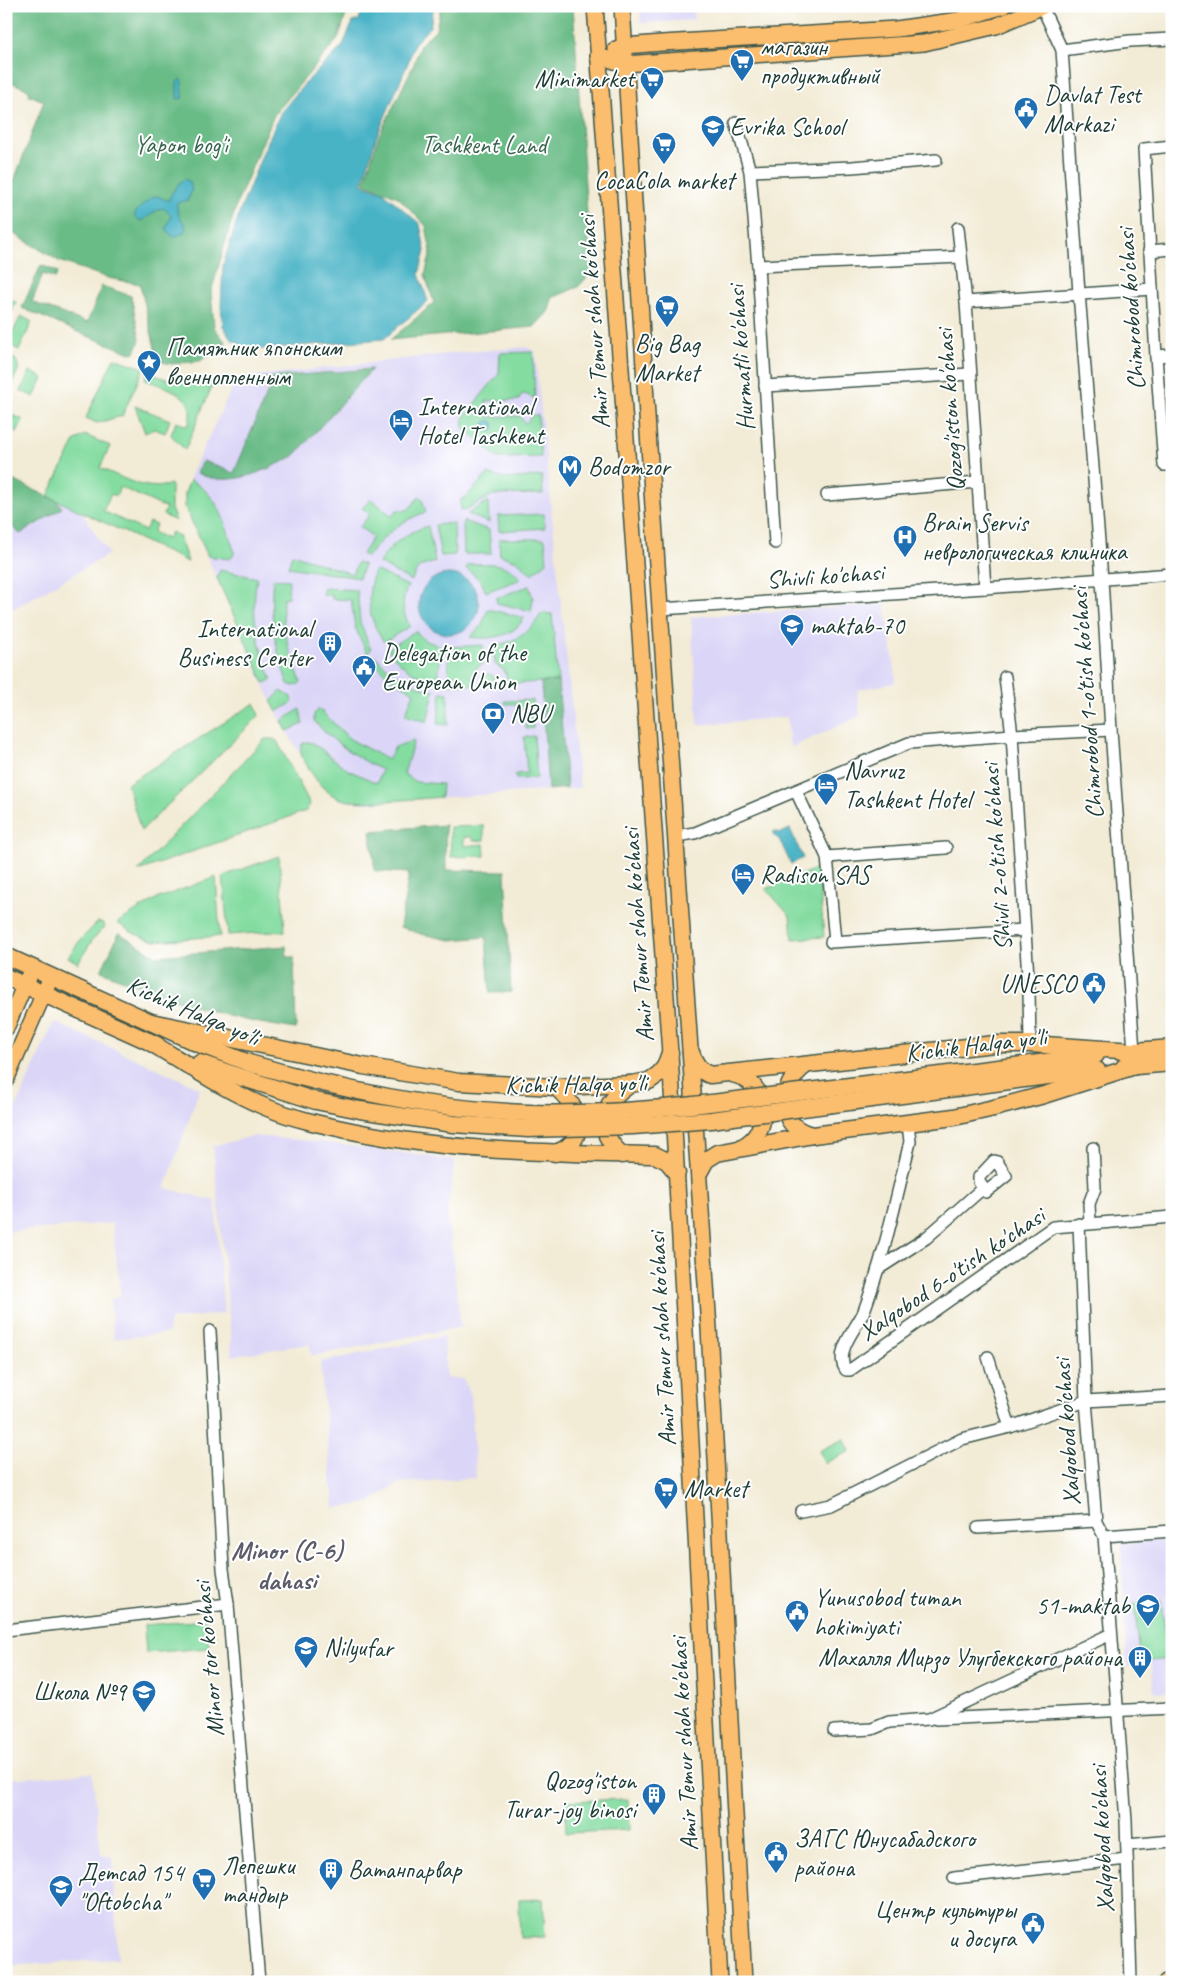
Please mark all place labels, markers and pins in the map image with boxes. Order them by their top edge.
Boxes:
place label: магазин продуктивный [760,31,881,92]
supermarket icon: магазин продуктивный [729,48,755,82]
place label: Minimarket [535,63,637,95]
supermarket icon: Minimarket [639,66,665,100]
place label: Davlat Test Markazi [1044,79,1143,140]
public building icon: Davlat Test Markazi [1013,96,1039,130]
place label: Evrika School [730,111,849,143]
school or university icon: Evrika School [700,114,726,148]
supermarket icon: CocaCola market [651,131,677,165]
place label: CocaCola market [594,165,738,197]
supermarket icon: Big Bag Market [654,294,680,328]
place label: Big Bag Market [635,328,702,389]
place label: Памятник японским военнопленным [166,332,343,393]
place icon: Памятник японским военнопленным [136,349,162,383]
place label: International Hotel Tashkent [418,391,546,452]
hotel icon: International Hotel Tashkent [388,408,414,442]
place label: Bodomzor [588,451,672,483]
metro station icon: Bodomzor [557,454,583,488]
place label: Brain Servis неврологическая клиника [922,507,1129,568]
hospital icon: Brain Servis неврологическая клиника [892,524,918,558]
place label: maktab-70 [810,610,906,642]
place label: International Business Center [177,613,317,674]
school or university icon: maktab-70 [779,613,805,647]
building icon: International Business Center [317,630,343,664]
place label: Delegation of the European Union [382,637,528,698]
public building icon: Delegation of the European Union [351,654,377,688]
place label: NBU [510,698,555,730]
bank icon: NBU [480,701,506,735]
place label: Navruz Tashkent Hotel [844,755,975,816]
hotel icon: Navruz Tashkent Hotel [813,772,839,806]
place label: Radison SAS [760,859,872,891]
hotel icon: Radison SAS [730,862,756,896]
place label: UNESCO [1000,968,1079,1000]
public building icon: UNESCO [1081,971,1107,1005]
place label: Market [684,1473,751,1505]
supermarket icon: Market [653,1476,679,1510]
place label: Yunusobod tuman hokimiyati [814,1582,962,1643]
place label: 51-maktab [1036,1590,1132,1622]
school or university icon: 51-maktab [1135,1593,1161,1627]
public building icon: Yunusobod tuman hokimiyati [784,1599,810,1633]
place label: Nilyufar [324,1632,396,1664]
school or university icon: Nilyufar [293,1635,319,1669]
place label: Махалля Мирзо Улугбекского района [818,1642,1124,1674]
building icon: Махалля Мирзо Улугбекского района [1127,1645,1153,1679]
place label: Школа №9 [33,1676,128,1708]
school or university icon: Школа №9 [131,1679,157,1713]
place label: Qozog'iston Turar-joy binosi [504,1765,639,1826]
building icon: Qozog'iston Turar-joy binosi [641,1782,667,1816]
place label: ЗАГС Юнусабадского района [794,1823,978,1884]
public building icon: ЗАГС Юнусабадского района [763,1840,789,1874]
place label: Лепешки тандыр [222,1850,296,1911]
place label: Ватанпарвар [348,1854,463,1886]
place label: Детсад 154 "Oftobcha" [78,1857,186,1918]
building icon: Ватанпарвар [318,1857,344,1891]
supermarket icon: Лепешки тандыр [191,1867,217,1901]
school or university icon: Детсад 154 "Oftobcha" [48,1874,74,1908]
place label: Центр культуры и досуга [874,1894,1018,1955]
public building icon: Центр культуры и досуга [1020,1911,1046,1945]

